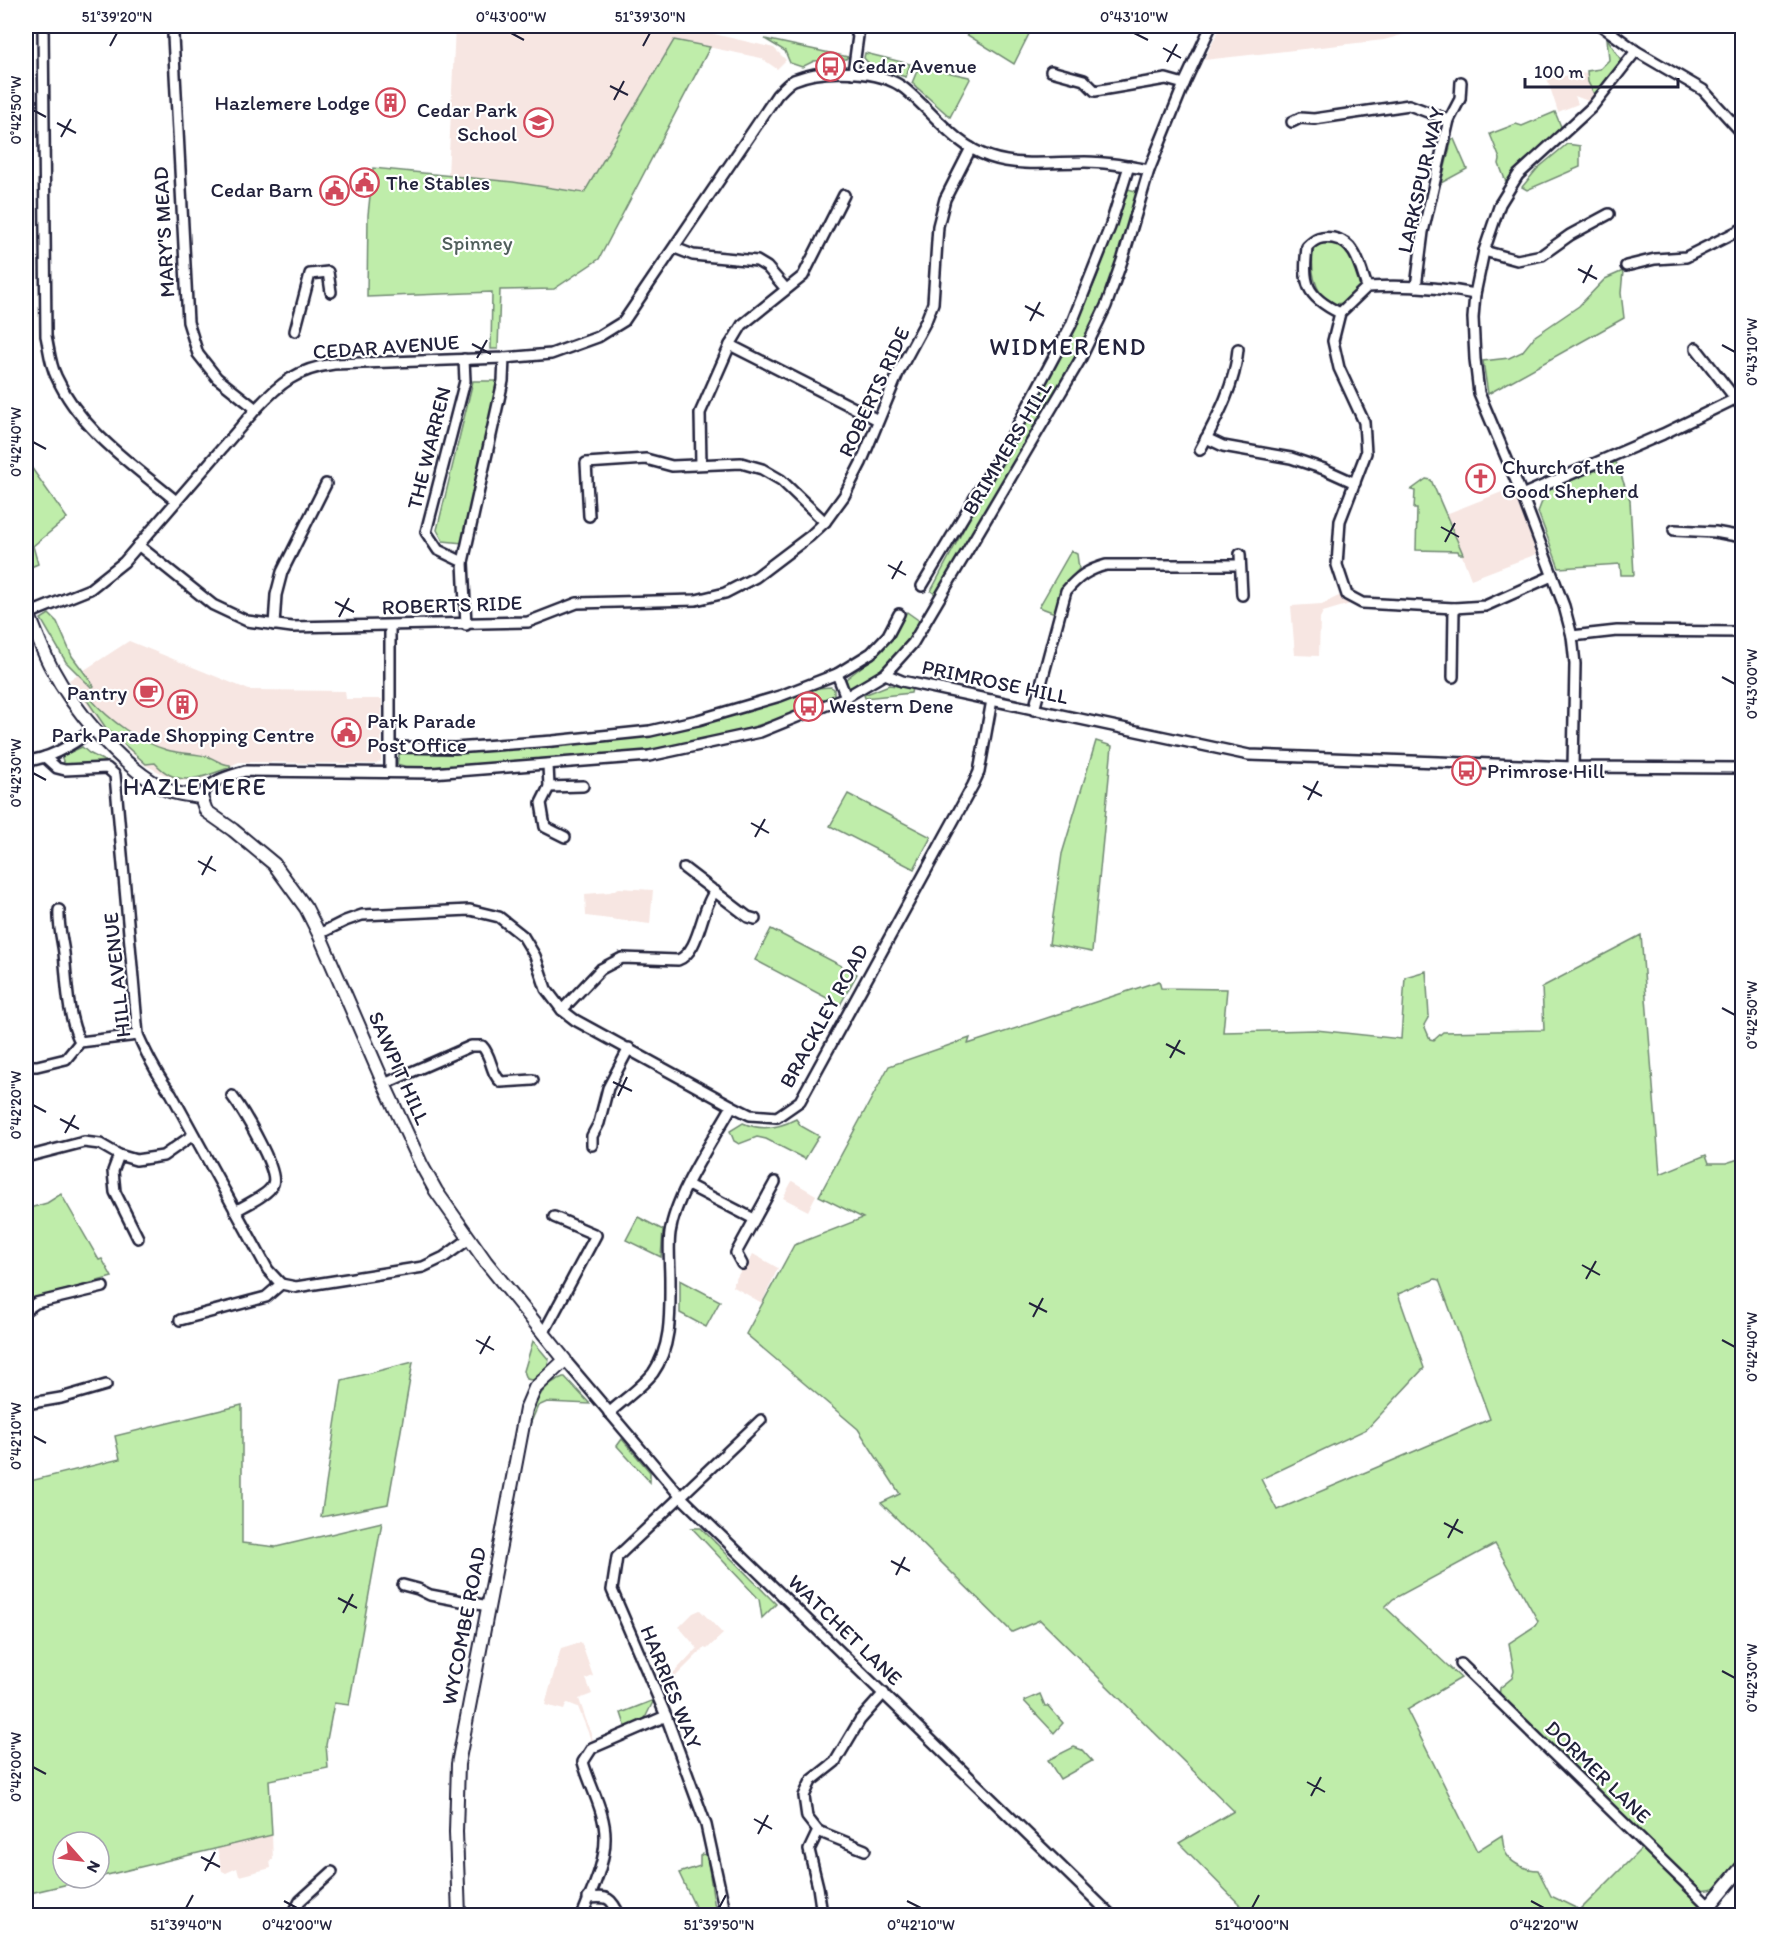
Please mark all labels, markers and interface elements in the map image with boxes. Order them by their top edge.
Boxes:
text: 51°39'20"N [82,8,152,26]
text: 0°43'00"W [476,8,546,26]
text: 51°39'30"N [614,8,686,26]
text: 0°43'10"W [1100,8,1168,26]
bus stop icon: Cedar Avenue [815,50,847,82]
scale bar [1525,51,1678,89]
place label: Cedar Avenue [852,53,977,78]
text: 100 m [1534,61,1584,83]
text: 0°42'50"W [7,75,25,144]
building icon: Hazlemere Lodge [375,87,407,119]
place label: Hazlemere Lodge [215,90,370,115]
place label: Cedar Park School [417,97,517,146]
street label: LARKSPUR WAY [1392,104,1449,255]
school or university icon: Cedar Park School [522,106,554,138]
street label: MARY'S MEAD [148,166,179,298]
public building icon: The Stables [349,167,381,199]
place label: The Stables [386,170,490,195]
public building icon: Cedar Barn [318,174,350,206]
place label: Cedar Barn [211,177,313,202]
park label: Spinney [441,230,513,255]
text: 0°43'10"W [1743,318,1761,386]
street label: ROBERTS RIDE [833,323,915,461]
street label: CEDAR AVENUE [312,329,460,364]
district label: WIDMER END [989,332,1147,361]
street label: BRIMMERS HILL [957,376,1057,519]
street label: THE WARREN [401,384,456,512]
text: 0°42'40"W [7,407,25,477]
place label: Church of the Good Shepherd [1502,454,1639,503]
church icon: Church of the Good Shepherd [1465,463,1497,495]
street label: ROBERTS RIDE [381,590,523,619]
text: 0°43'00"W [1743,649,1761,719]
street label: PRIMROSE HILL [920,654,1071,709]
cafe icon: Pantry [132,677,164,709]
place label: Pantry [67,680,127,705]
building icon: Park Parade Shopping Centre [167,688,199,720]
bus stop icon: Western Dene [792,690,824,722]
place label: Western Dene [829,693,954,718]
place label: Park Parade Post Office [367,708,476,757]
public building icon: Park Parade Post Office [330,717,362,749]
place label: Park Parade Shopping Centre [52,722,314,747]
text: 0°42'30"W [7,738,25,808]
bus stop icon: Primrose Hill [1450,755,1482,787]
place label: Primrose Hill [1487,758,1605,783]
district label: HAZLEMERE [123,772,267,801]
street label: HILL AVENUE [97,911,135,1039]
street label: BRACKLEY ROAD [774,939,873,1092]
text: 0°42'50"W [1743,980,1761,1049]
street label: SAWPIT HILL [363,1007,436,1129]
text: 0°42'20"W [7,1070,25,1139]
text: 0°42'40"W [1743,1312,1761,1382]
text: 0°42'10"W [7,1402,25,1470]
street label: WYCOMBE ROAD [436,1545,491,1707]
street label: WATCHET LANE [783,1569,908,1690]
street label: HARRIES WAY [635,1621,708,1752]
text: 0°42'30"W [1743,1643,1761,1713]
street label: DORMER LANE [1540,1715,1656,1828]
text: 0°42'00"W [7,1732,25,1802]
north arrow [51,1830,111,1890]
text: N [83,1858,105,1876]
text: 51°39'40"N [150,1916,222,1934]
text: 0°42'00"W [262,1916,332,1934]
text: 51°39'50"N [684,1916,754,1934]
text: 0°42'10"W [887,1916,955,1934]
text: 51°40'00"N [1215,1916,1289,1934]
text: 0°42'20"W [1510,1916,1579,1934]

